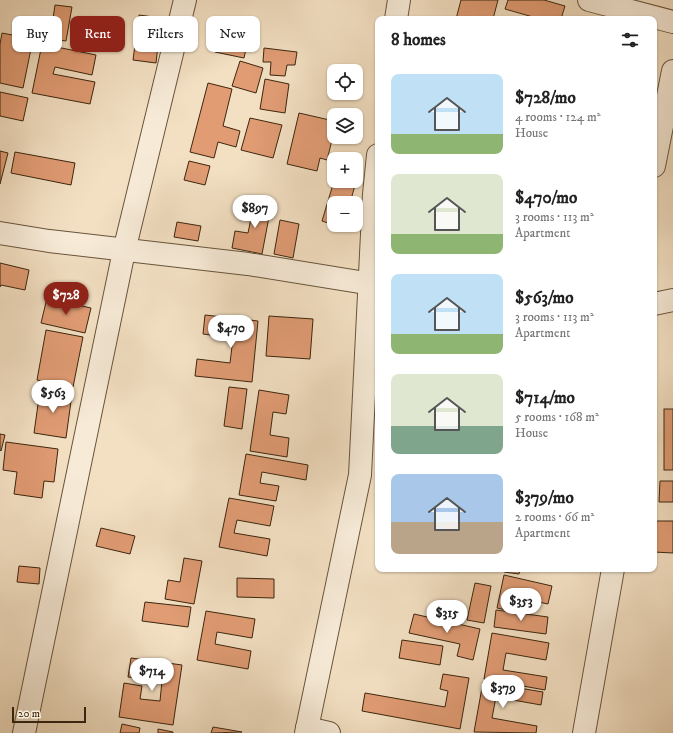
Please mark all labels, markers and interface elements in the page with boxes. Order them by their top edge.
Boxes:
chip: Buy [12,16,62,52]
chip: Rent [70,16,125,52]
chip: Filters [133,16,198,52]
chip: New [206,16,260,52]
text: 8 homes [391,29,446,51]
icon: filters [619,29,641,51]
map controls [327,64,363,232]
button: locate [327,64,363,100]
text: $728/mo [515,87,576,109]
icon: home [423,90,471,138]
button: layers [327,108,363,144]
text: 4 rooms · 124 m² [515,109,601,125]
text: House [515,125,548,141]
button: + [327,152,363,188]
text: $470/mo [515,187,577,209]
icon: home [423,190,471,238]
pin: $897 [231,195,279,229]
button: − [327,196,363,232]
text: $897 [242,200,268,216]
text: 3 rooms · 113 m² [515,209,594,225]
text: Apartment [515,225,570,241]
pin: $728 [42,282,90,316]
text: $728 [53,287,79,303]
text: $563/mo [515,287,574,309]
icon: home [423,290,471,338]
text: 3 rooms · 113 m² [515,309,594,325]
pin: $470 [207,315,255,349]
text: $470 [217,320,245,336]
text: Apartment [515,325,570,341]
pin: $563 [29,380,77,414]
text: $563 [40,385,66,401]
text: $714/mo [515,387,575,409]
icon: home [423,390,471,438]
text: 5 rooms · 168 m² [515,409,599,425]
text: House [515,425,548,441]
text: $379/mo [515,487,574,509]
icon: home [423,490,471,538]
text: 2 rooms · 66 m² [515,509,594,525]
text: Apartment [515,525,570,541]
pin: $353 [497,588,545,622]
text: $353 [509,593,533,609]
pin: $315 [423,600,471,634]
text: $315 [435,605,459,621]
pin: $714 [128,658,176,692]
text: $714 [139,663,165,679]
pin: $379 [479,675,527,709]
text: $379 [490,680,516,696]
scale bar [12,705,86,724]
text: 20 m [18,707,40,721]

